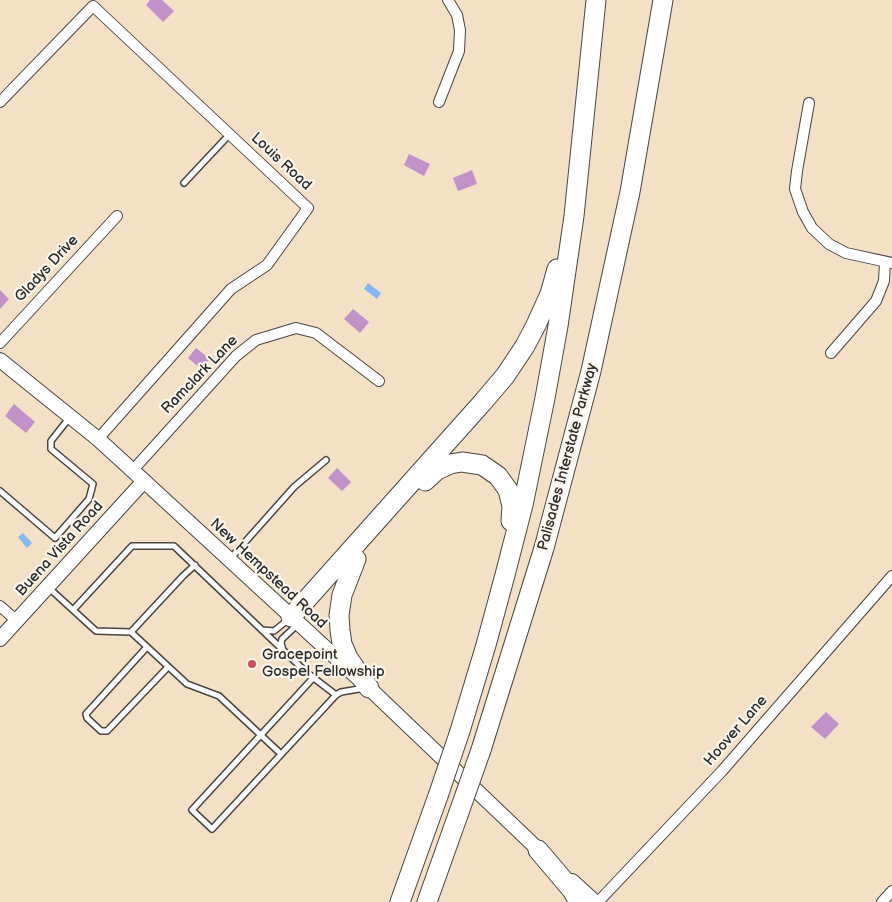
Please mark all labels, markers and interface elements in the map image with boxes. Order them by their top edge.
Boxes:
street label: Louis Road [247,129,315,195]
street label: Gladys Drive [11,232,83,306]
street label: Ramclark Lane [158,332,242,418]
street label: Palisades Interstate Parkway [534,361,602,553]
street label: Buena Vista Road [13,498,107,600]
street label: New Hempstead Road [206,515,330,633]
place label: Gracepoint Gospel Fellowship [262,646,385,681]
marker: Gracepoint Gospel Fellowship [246,658,258,670]
street label: Hoover Lane [701,692,771,770]

